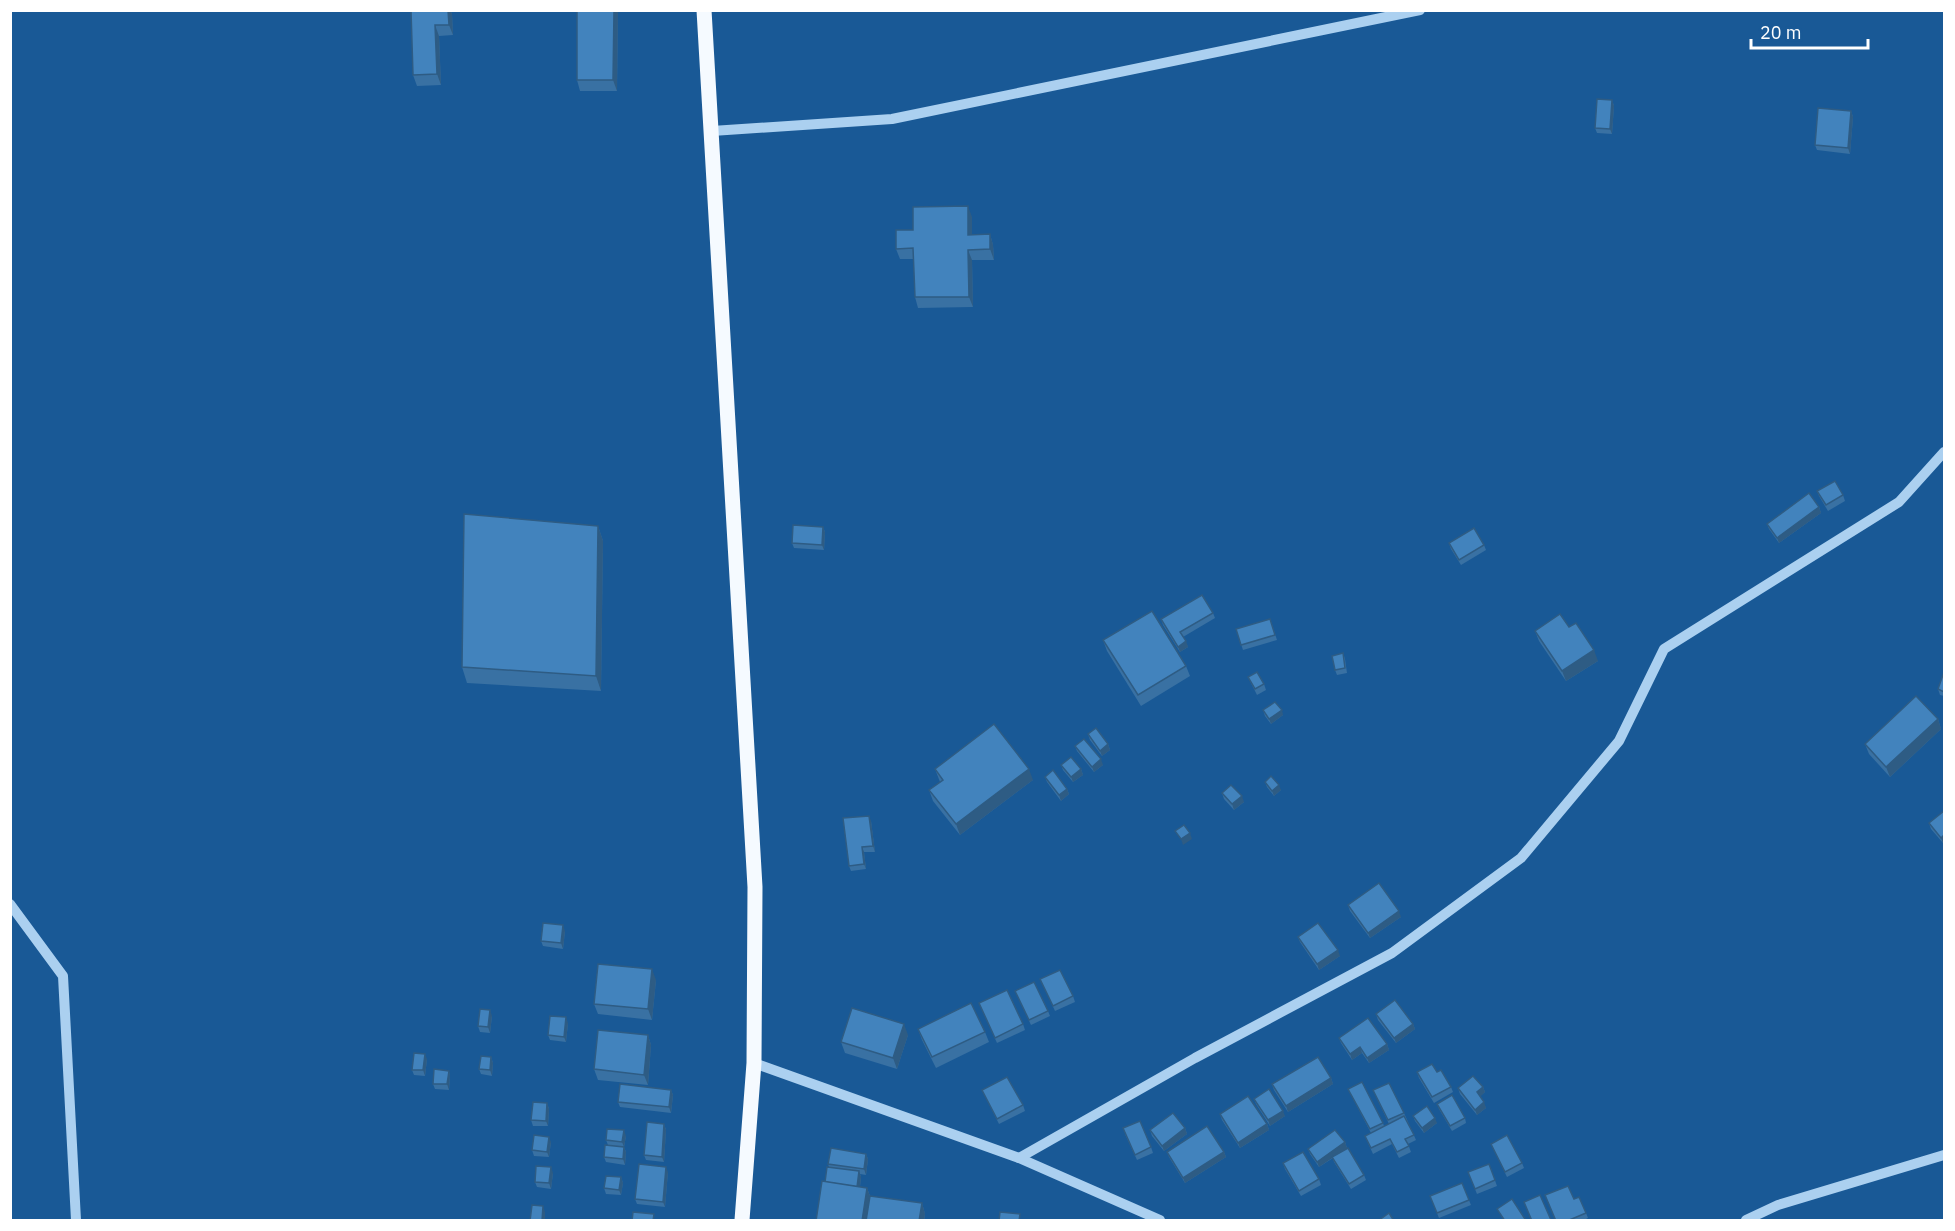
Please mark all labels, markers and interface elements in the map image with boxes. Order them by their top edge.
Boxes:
scale bar [1751,12,1868,50]
text: 20 m [1760,21,1802,44]

